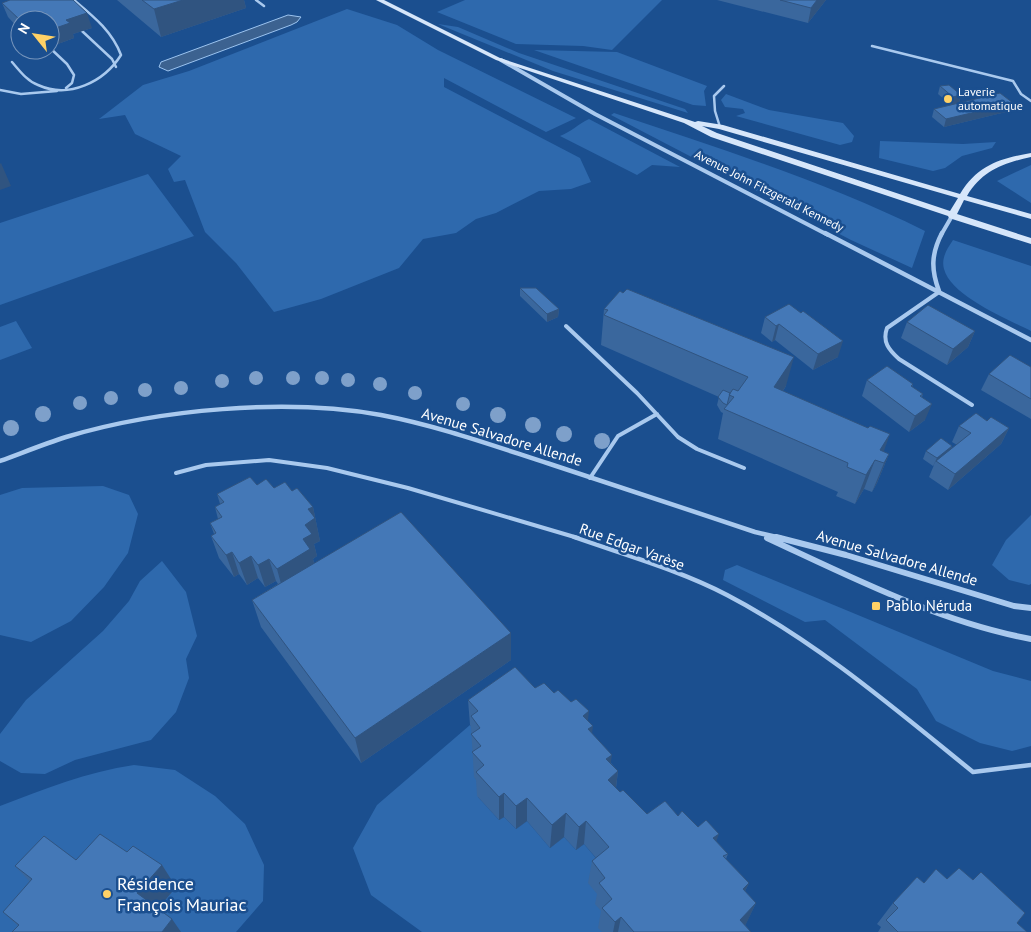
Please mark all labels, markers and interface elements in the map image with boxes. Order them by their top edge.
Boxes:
north arrow [10,10,60,60]
text: N [14,20,34,37]
place label: Laverie automatique [958,84,1023,113]
marker: Laverie automatique [942,93,954,105]
street label: Avenue John Fitzgerald Kennedy [692,146,847,235]
street label: Avenue Salvadore Allende [420,403,585,470]
street label: Rue Edgar Varèse [577,519,687,574]
street label: Avenue Salvadore Allende [814,525,980,590]
place label: Pablo Néruda [886,596,972,615]
marker: Pablo Néruda [870,600,882,612]
place label: Résidence François Mauriac [117,872,247,916]
marker: Résidence François Mauriac [101,888,113,900]

